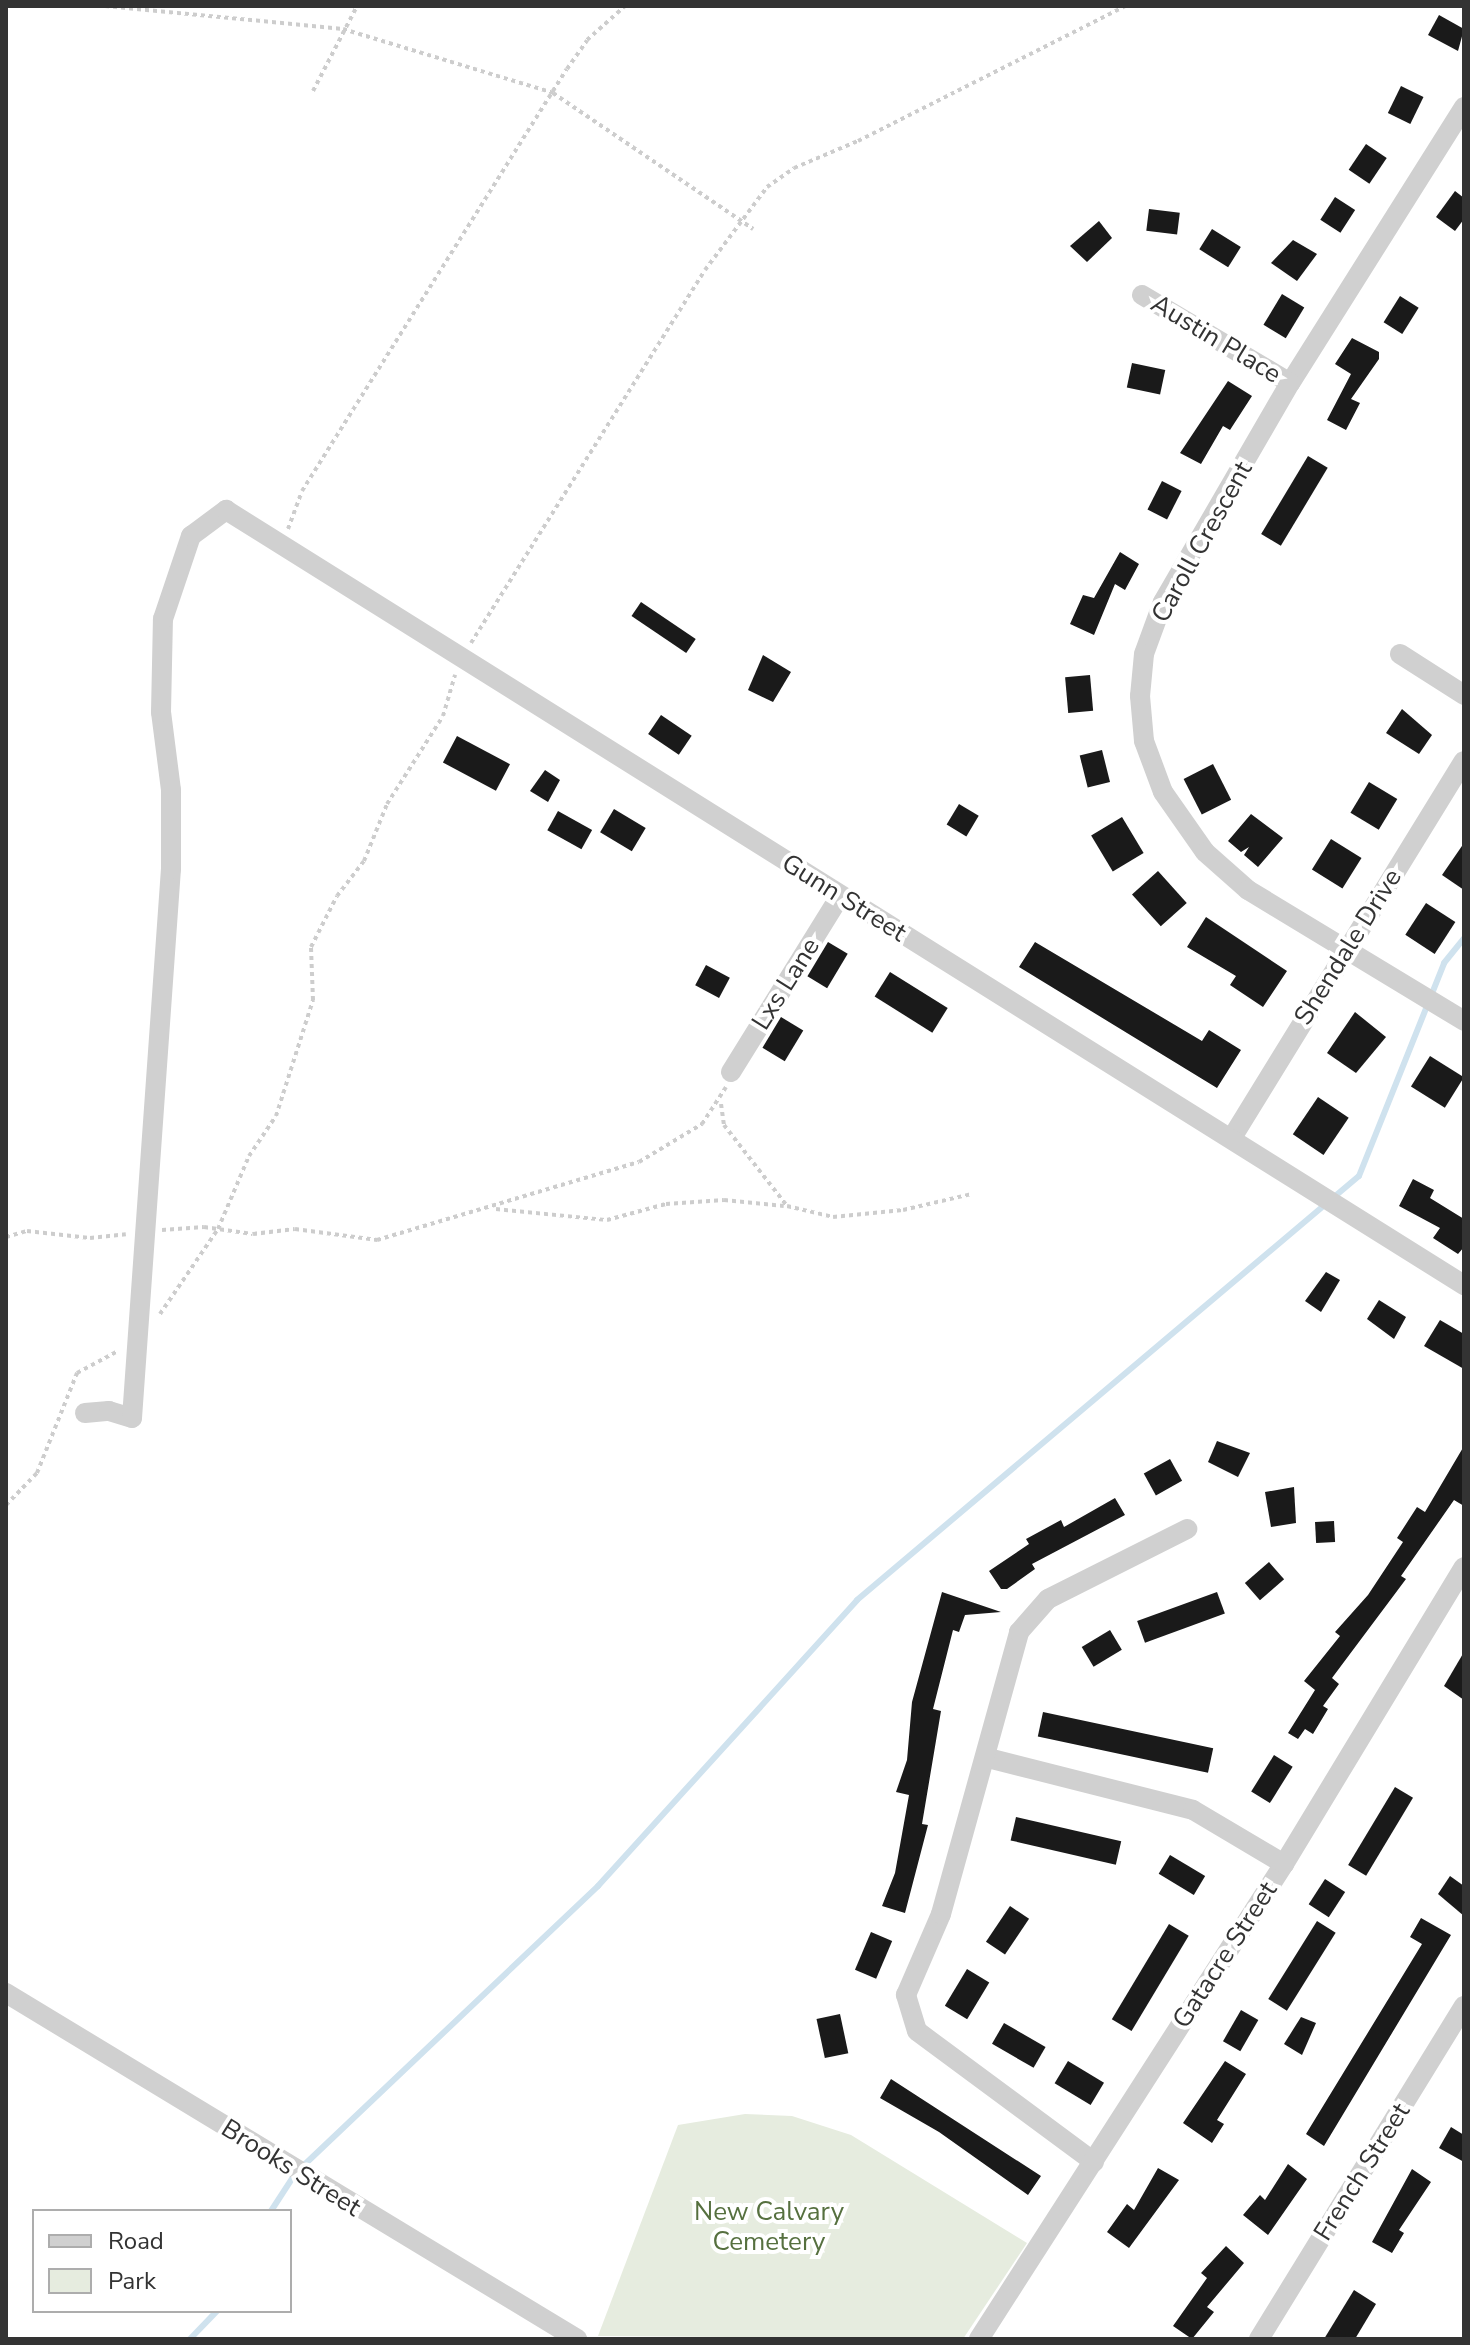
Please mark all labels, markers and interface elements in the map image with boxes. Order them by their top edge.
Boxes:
street label: Austin Place [1145,288,1287,390]
street label: Caroll Crescent [1145,456,1259,628]
street label: Gunn Street [776,848,912,948]
street label: Shendale Drive [1288,863,1408,1031]
street label: Lxs Lane [746,932,826,1036]
street label: Gatacre Street [1166,1876,1284,2034]
street label: French Street [1307,2098,1417,2246]
street label: Brooks Street [216,2113,366,2223]
park label: New Calvary Cemetery [694,2196,844,2258]
legend [32,2209,292,2313]
text: Road [108,2225,164,2257]
text: Park [108,2265,156,2297]

